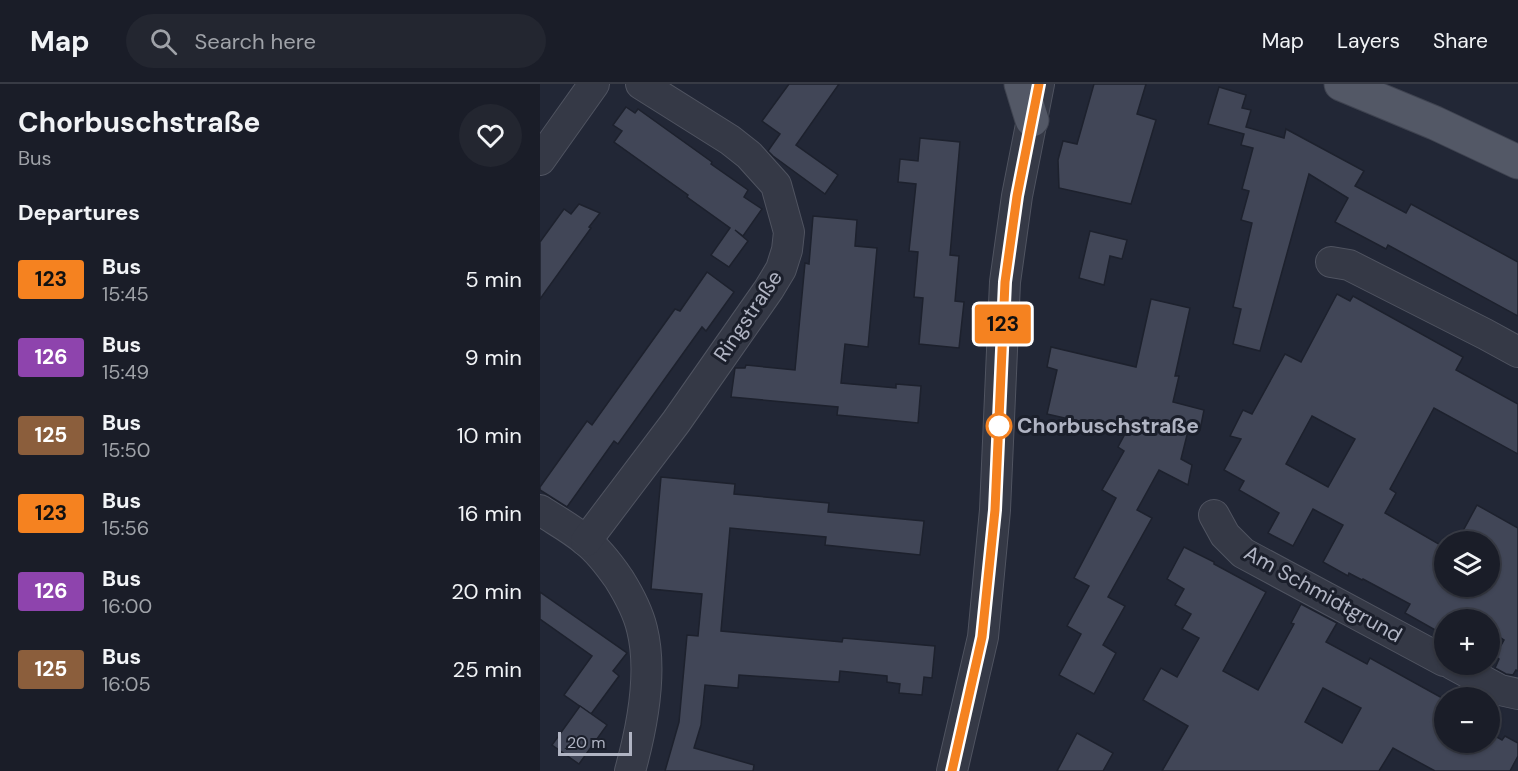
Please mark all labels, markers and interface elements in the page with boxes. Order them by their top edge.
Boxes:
search box [126,14,546,68]
text: Map [30,23,90,60]
icon: search [147,25,180,58]
text: Search here [195,27,316,56]
text: Map [1262,27,1304,55]
text: Layers [1337,27,1400,55]
text: Share [1433,27,1488,55]
text: Chorbuschstraße [18,104,260,141]
button: heart [459,104,522,167]
text: Bus [18,145,52,171]
text: Departures [18,198,140,227]
text: Bus [102,252,141,281]
text: 123 [35,265,67,293]
text: 5 min [465,265,522,294]
street label: Ringstraße [707,265,789,367]
text: 15:45 [102,281,149,307]
line badge: 123 [968,304,1038,344]
text: 123 [987,310,1019,338]
text: Bus [102,330,141,359]
text: 126 [34,343,68,371]
text: 9 min [465,343,522,372]
text: 15:49 [102,359,149,385]
text: Bus [102,408,141,437]
place label: Chorbuschstraße [1017,412,1199,440]
marker: Chorbuschstraße [986,413,1012,439]
text: 125 [35,421,67,449]
text: 10 min [457,421,522,450]
text: 15:50 [102,437,150,463]
text: Bus [102,486,141,515]
text: 123 [35,499,67,527]
text: 16 min [458,499,522,528]
text: 15:56 [102,515,149,541]
map controls [1434,531,1500,753]
button: layers [1434,531,1500,597]
street label: Am Schmidtgrund [1239,539,1407,649]
text: Bus [102,564,141,593]
text: 126 [34,577,68,605]
text: 20 min [451,577,522,606]
text: 16:00 [102,593,152,619]
button: + [1434,609,1500,675]
text: Bus [102,642,141,671]
text: 125 [35,655,67,683]
text: 25 min [453,655,522,684]
text: 16:05 [102,671,151,697]
button: − [1434,687,1500,753]
scale bar [558,729,632,756]
text: 20 m [567,732,606,753]

